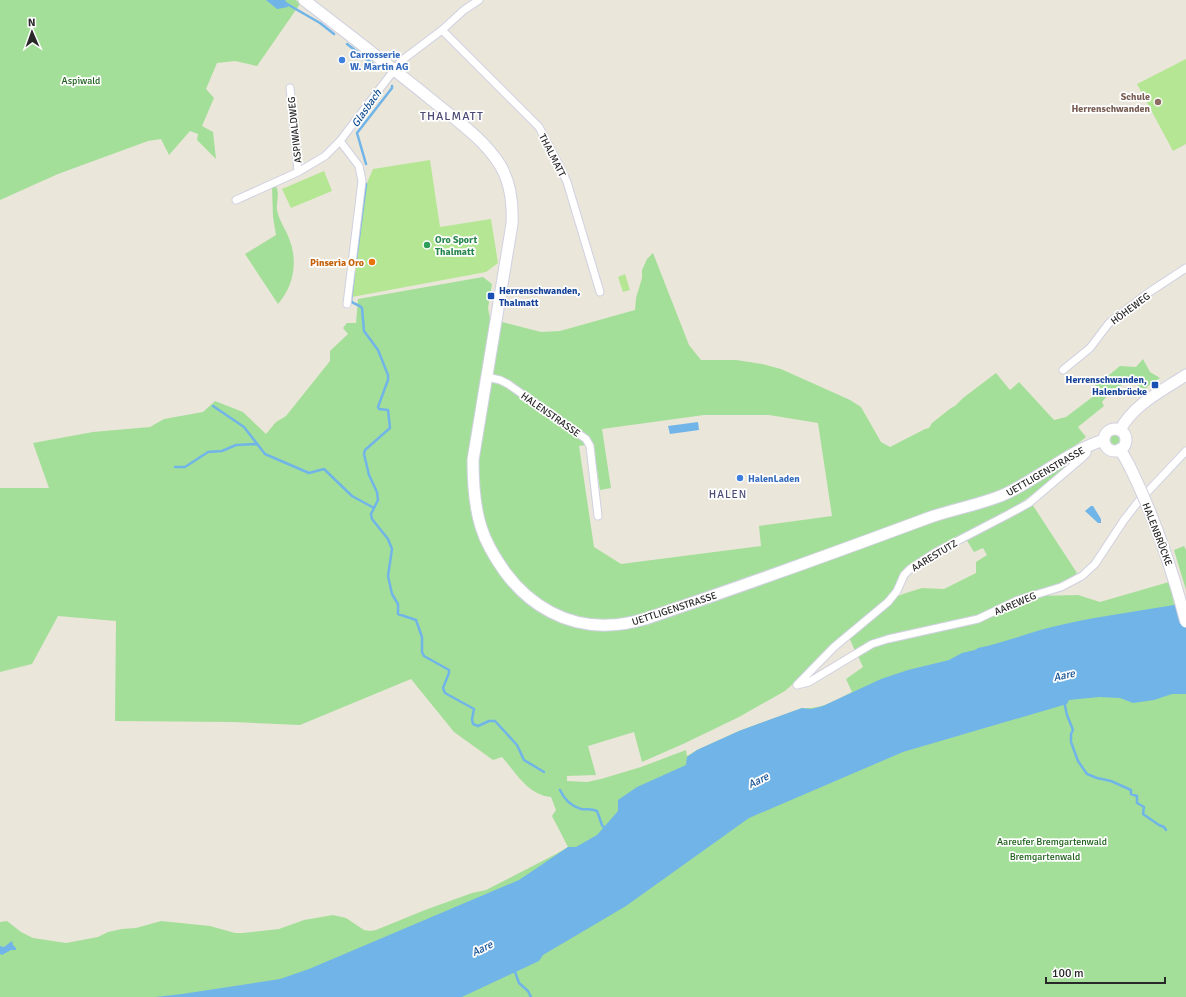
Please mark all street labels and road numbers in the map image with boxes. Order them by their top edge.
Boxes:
street label: ASPIWALDWEG [286,96,304,164]
street label: THALMATT [536,132,568,179]
street label: HÖHEWEG [1109,290,1153,328]
street label: HALENSTRASSE [519,390,583,440]
street label: UETTLIGENSTRASSE [1004,444,1087,499]
street label: HALENBRÜCKE [1140,501,1175,568]
street label: AARESTUTZ [909,537,960,574]
street label: UETTLIGENSTRASSE [630,589,719,628]
street label: AAREWEG [993,590,1038,618]

